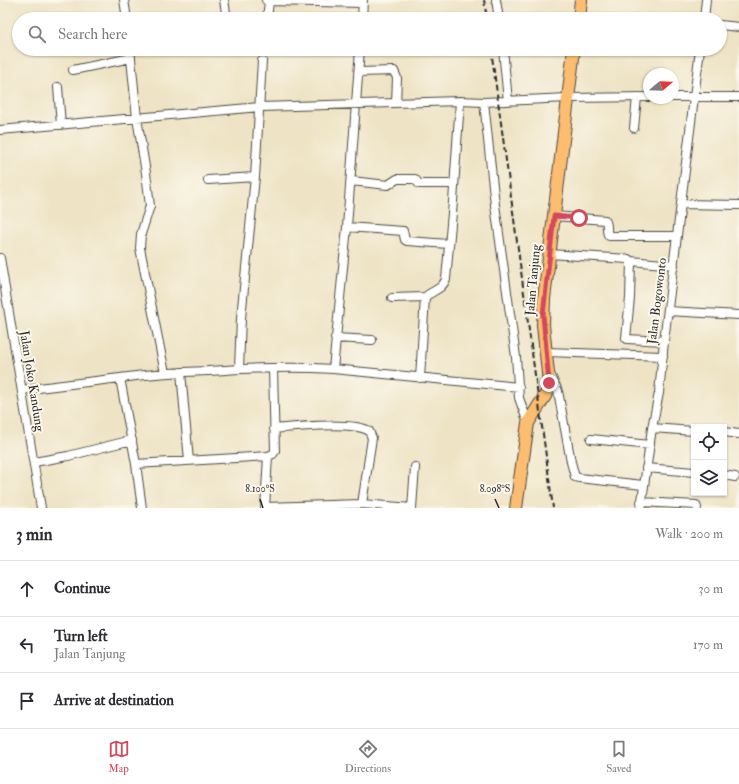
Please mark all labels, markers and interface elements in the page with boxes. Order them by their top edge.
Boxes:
search box [12,12,727,56]
icon: search [26,23,48,45]
text: Search here [58,25,127,44]
north arrow [643,68,679,104]
route start [570,209,588,227]
street label: Jalan Tanjung [522,243,544,317]
street label: Jalan Bogowonto [644,257,670,346]
street label: Jalan Joko Kandung [16,328,48,433]
route end [540,374,558,392]
map controls [691,424,727,496]
button: locate [691,424,727,460]
button: layers [691,460,727,496]
text: 8.100°S [245,483,275,495]
text: 8.098°S [480,483,510,495]
text: 3 min [16,524,53,545]
text: Walk · 200 m [655,526,723,542]
icon: ahead [16,578,38,600]
text: Continue [54,579,110,598]
text: 30 m [699,581,723,597]
text: Turn left [54,627,108,646]
icon: left [16,634,38,656]
text: 170 m [693,637,723,653]
text: Jalan Tanjung [54,646,126,662]
icon: arrive [16,690,38,712]
text: Arrive at destination [54,691,174,710]
tab: Map [108,738,130,775]
tab: Directions [345,738,391,775]
tab: Saved [606,738,631,775]

